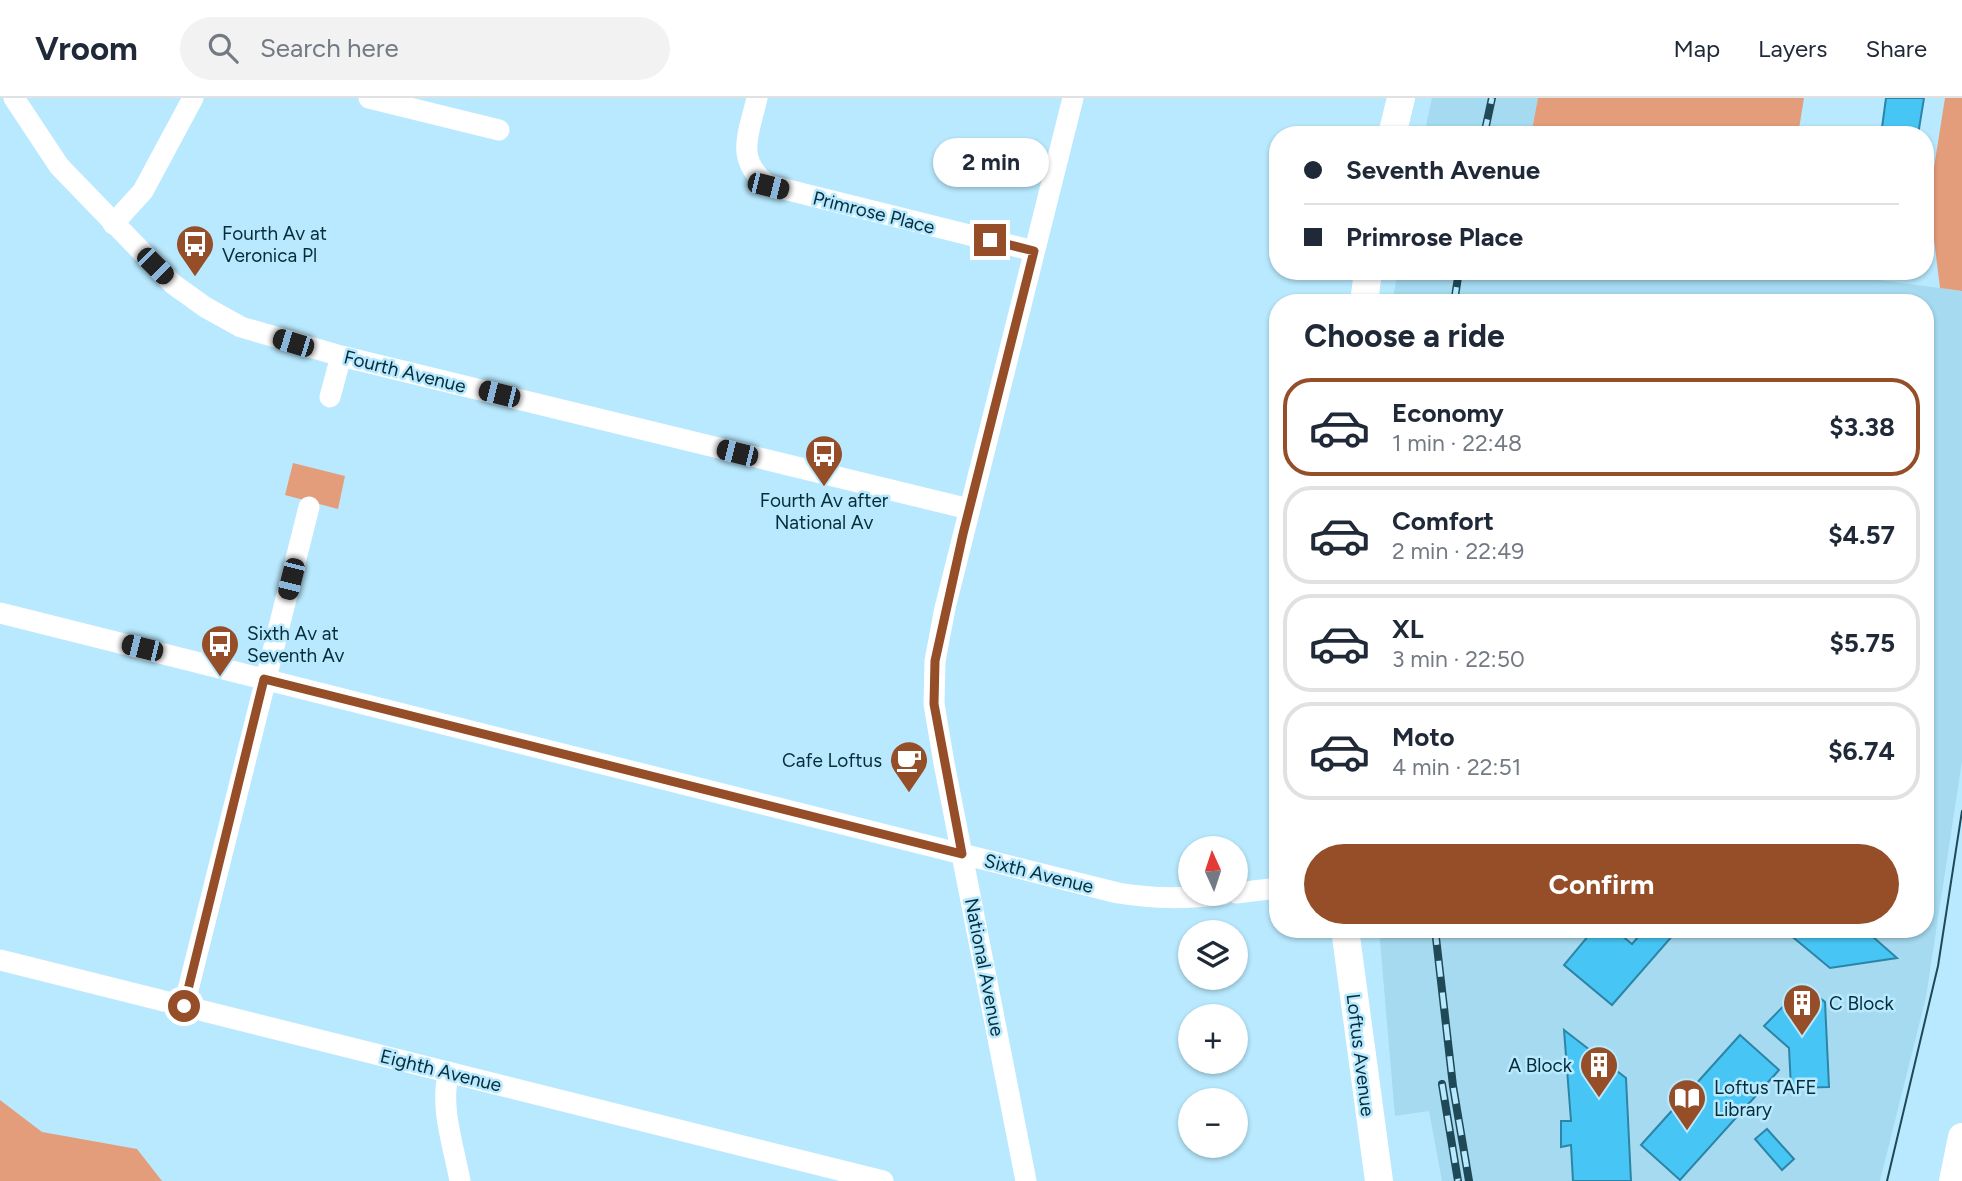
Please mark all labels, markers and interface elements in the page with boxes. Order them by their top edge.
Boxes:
search box [180,17,670,80]
text: Vroom [35,29,138,68]
icon: search [204,29,242,67]
text: Search here [260,32,399,64]
text: Map [1673,34,1720,63]
text: Layers [1758,34,1827,63]
text: Share [1865,34,1927,63]
callout: 2 min [932,138,1048,188]
text: 2 min [962,148,1020,176]
text: Seventh Avenue [1346,154,1540,186]
car [746,171,791,201]
street label: Primrose Place [811,186,937,239]
text: Primrose Place [1346,221,1523,253]
place label: Fourth Av at Veronica Pl [222,222,327,267]
bus stop icon: Fourth Av at Veronica Pl [174,223,216,278]
route end [974,224,1006,256]
car [133,244,178,288]
text: Choose a ride [1304,317,1505,355]
car [270,327,317,359]
street label: Fourth Avenue [341,345,468,398]
car [477,379,522,409]
icon: car [1308,396,1371,459]
text: Economy [1392,397,1504,429]
text: $3.38 [1829,411,1895,443]
text: 1 min · 22:48 [1392,429,1522,457]
bus stop icon: Fourth Av after National Av [803,433,845,488]
car [715,438,760,468]
place label: Fourth Av after National Av [760,489,889,534]
icon: car [1308,504,1371,567]
text: Comfort [1392,505,1494,537]
text: $4.57 [1828,519,1895,551]
text: 2 min · 22:49 [1392,537,1524,565]
car [276,556,307,602]
icon: car [1308,612,1371,675]
text: XL [1392,613,1424,645]
place label: Sixth Av at Seventh Av [247,622,345,667]
bus stop icon: Sixth Av at Seventh Av [199,623,241,678]
text: $5.75 [1829,627,1895,659]
car [120,633,165,663]
text: 3 min · 22:50 [1392,645,1525,673]
icon: car [1308,720,1371,783]
text: Moto [1392,721,1455,753]
text: $6.74 [1828,735,1895,767]
cafe icon: Cafe Loftus [888,739,930,794]
place label: Cafe Loftus [782,749,882,772]
text: 4 min · 22:51 [1392,753,1521,781]
north arrow [1178,836,1248,906]
map controls [1178,836,1248,1158]
button: Confirm [1304,844,1899,924]
street label: Sixth Avenue [982,849,1096,898]
street label: National Avenue [960,896,1009,1038]
button: layers [1178,920,1248,990]
building icon: C Block [1781,982,1823,1037]
route start [168,990,200,1022]
street label: Loftus Avenue [1342,992,1379,1118]
place label: C Block [1829,992,1894,1015]
button: + [1178,1004,1248,1074]
street label: Eighth Avenue [378,1044,504,1097]
building icon: A Block [1578,1044,1620,1099]
place label: A Block [1508,1054,1573,1077]
place label: Loftus TAFE Library [1714,1076,1817,1121]
library icon: Loftus TAFE Library [1666,1077,1708,1132]
button: − [1178,1088,1248,1158]

